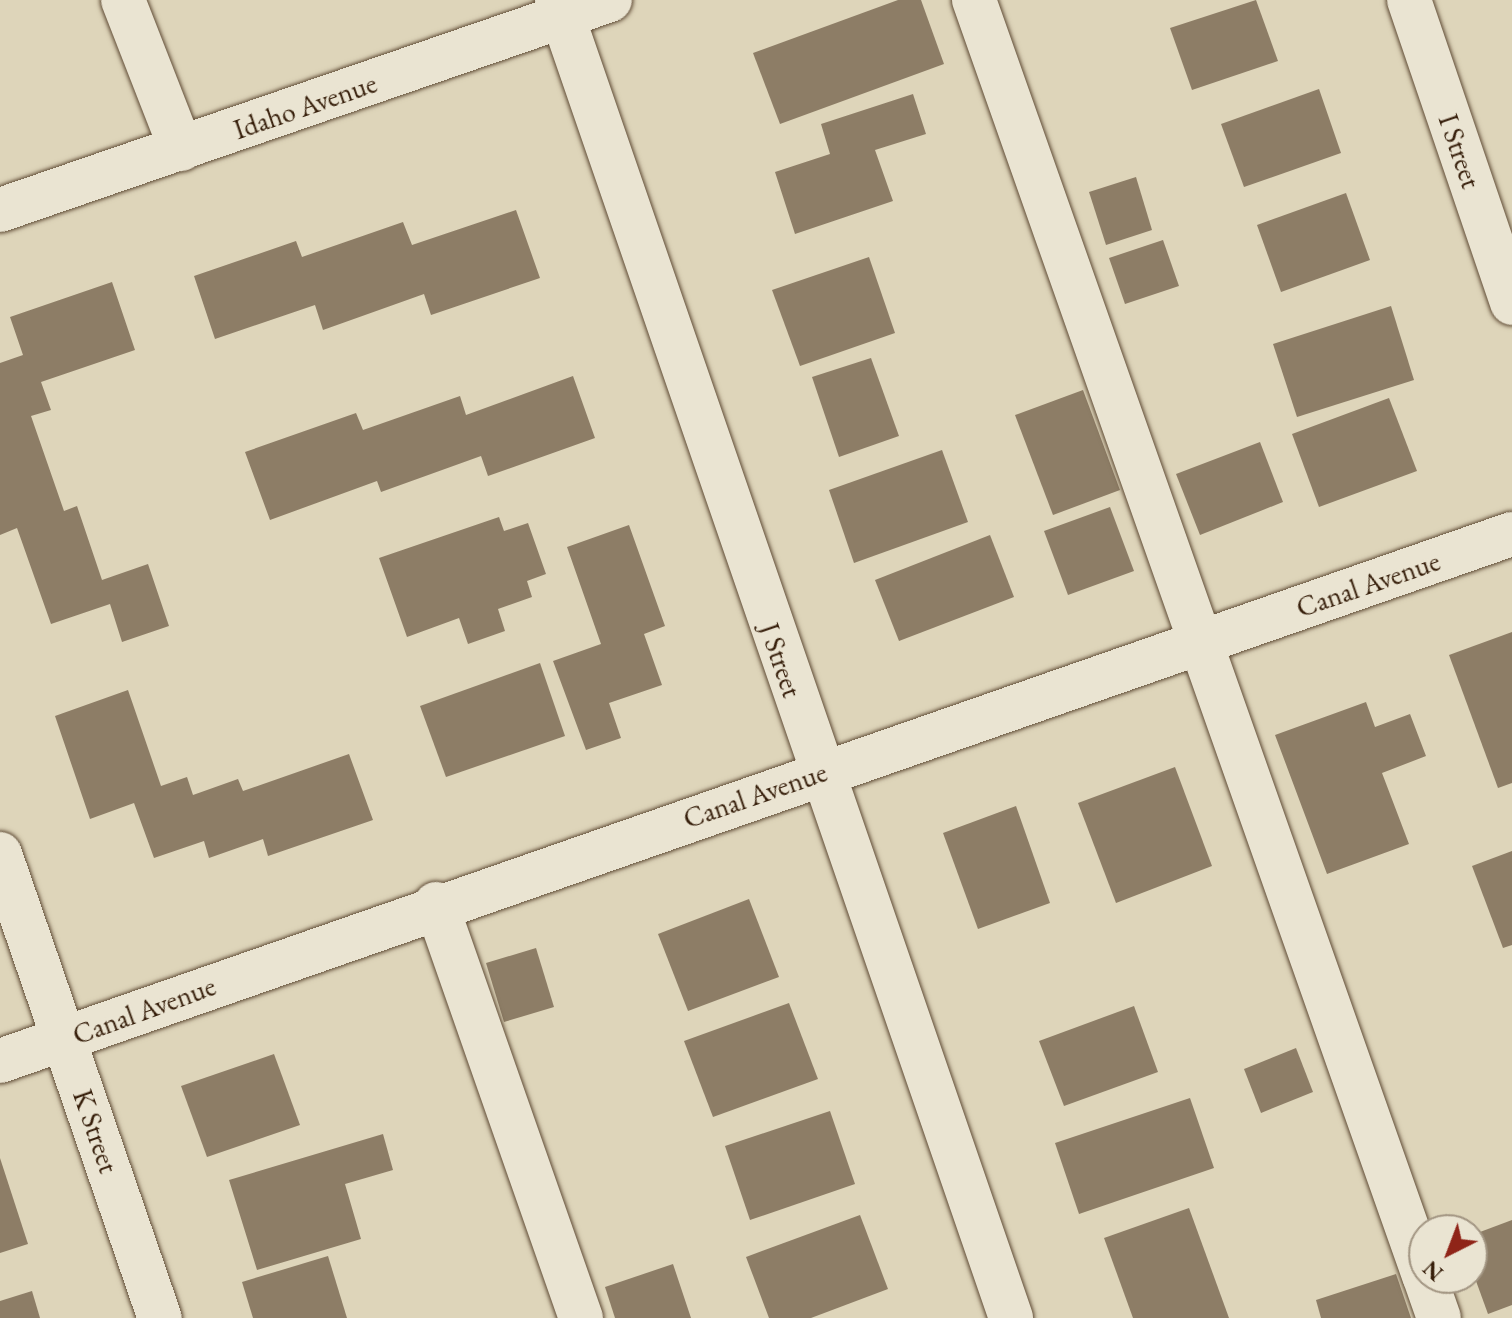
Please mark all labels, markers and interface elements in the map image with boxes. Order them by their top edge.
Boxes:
street label: Idaho Avenue [229,66,381,146]
street label: I Street [1432,109,1488,193]
street label: Canal Avenue [1292,544,1444,624]
street label: J Street [753,618,809,702]
street label: Canal Avenue [679,755,831,835]
street label: Canal Avenue [68,969,220,1051]
street label: K Street [66,1085,126,1177]
north arrow [1408,1214,1488,1294]
text: N [1417,1254,1449,1287]

